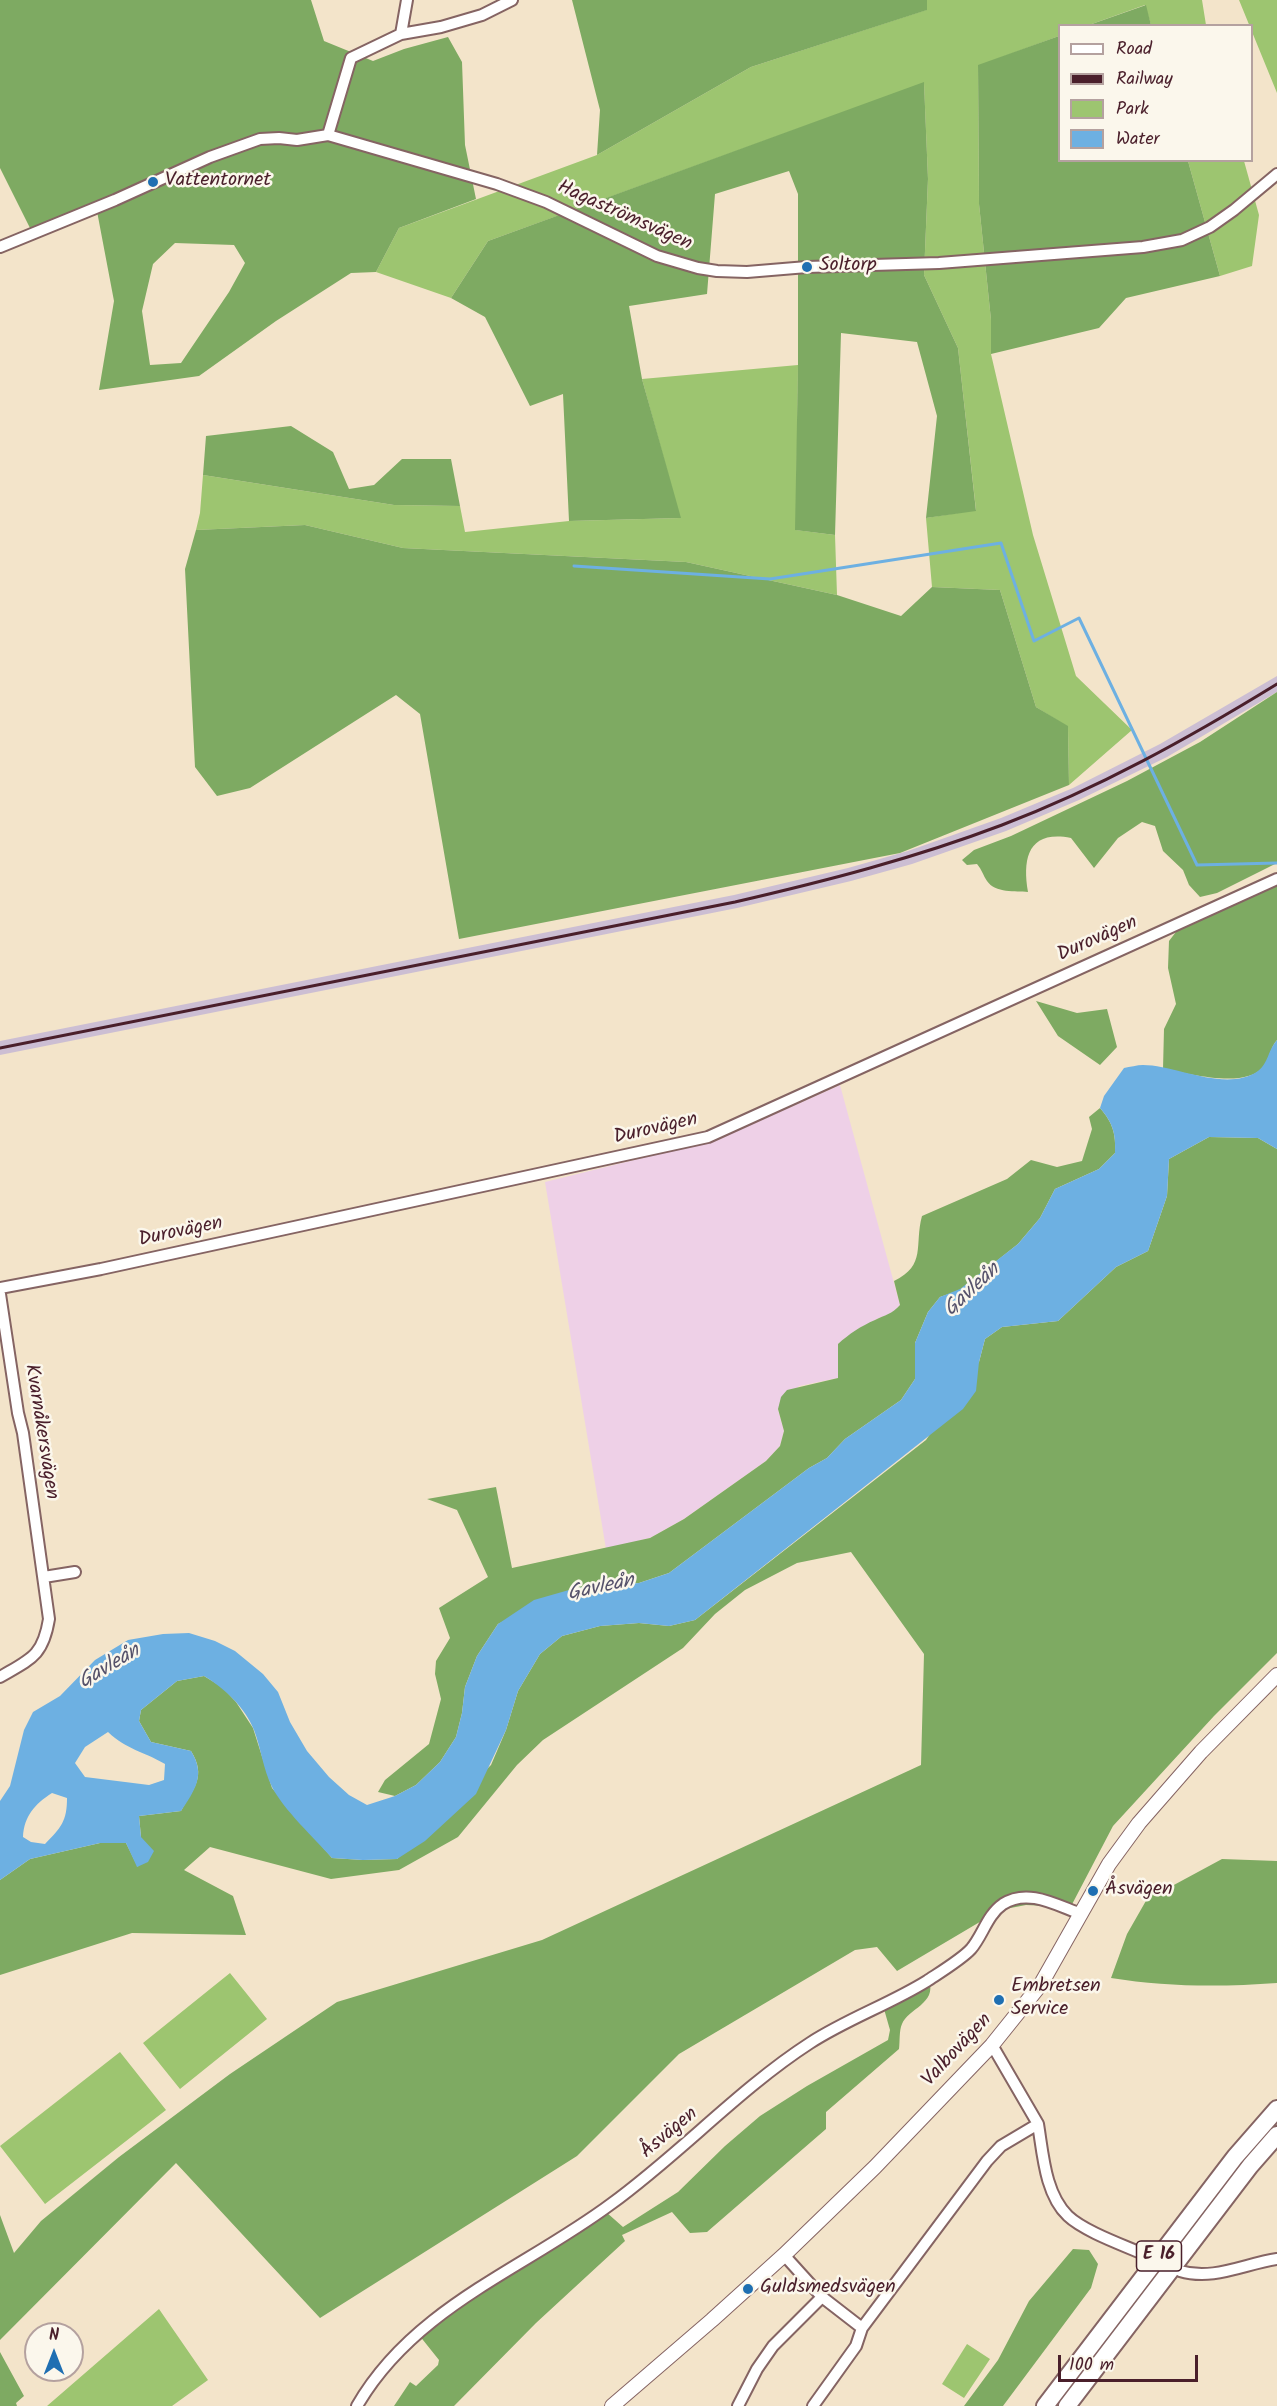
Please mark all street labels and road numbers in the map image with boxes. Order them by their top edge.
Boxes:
street label: Hagaströmsvägen [553,177,695,257]
street label: Durovägen [1054,912,1142,968]
street label: Durovägen [612,1109,700,1151]
street label: Durovägen [137,1212,225,1254]
street label: Kvarnåkersvägen [17,1363,63,1501]
street label: Valbovägen [918,2009,998,2093]
street label: Åsvägen [636,2103,704,2165]
road number: E 16 [1136,2241,1182,2271]

